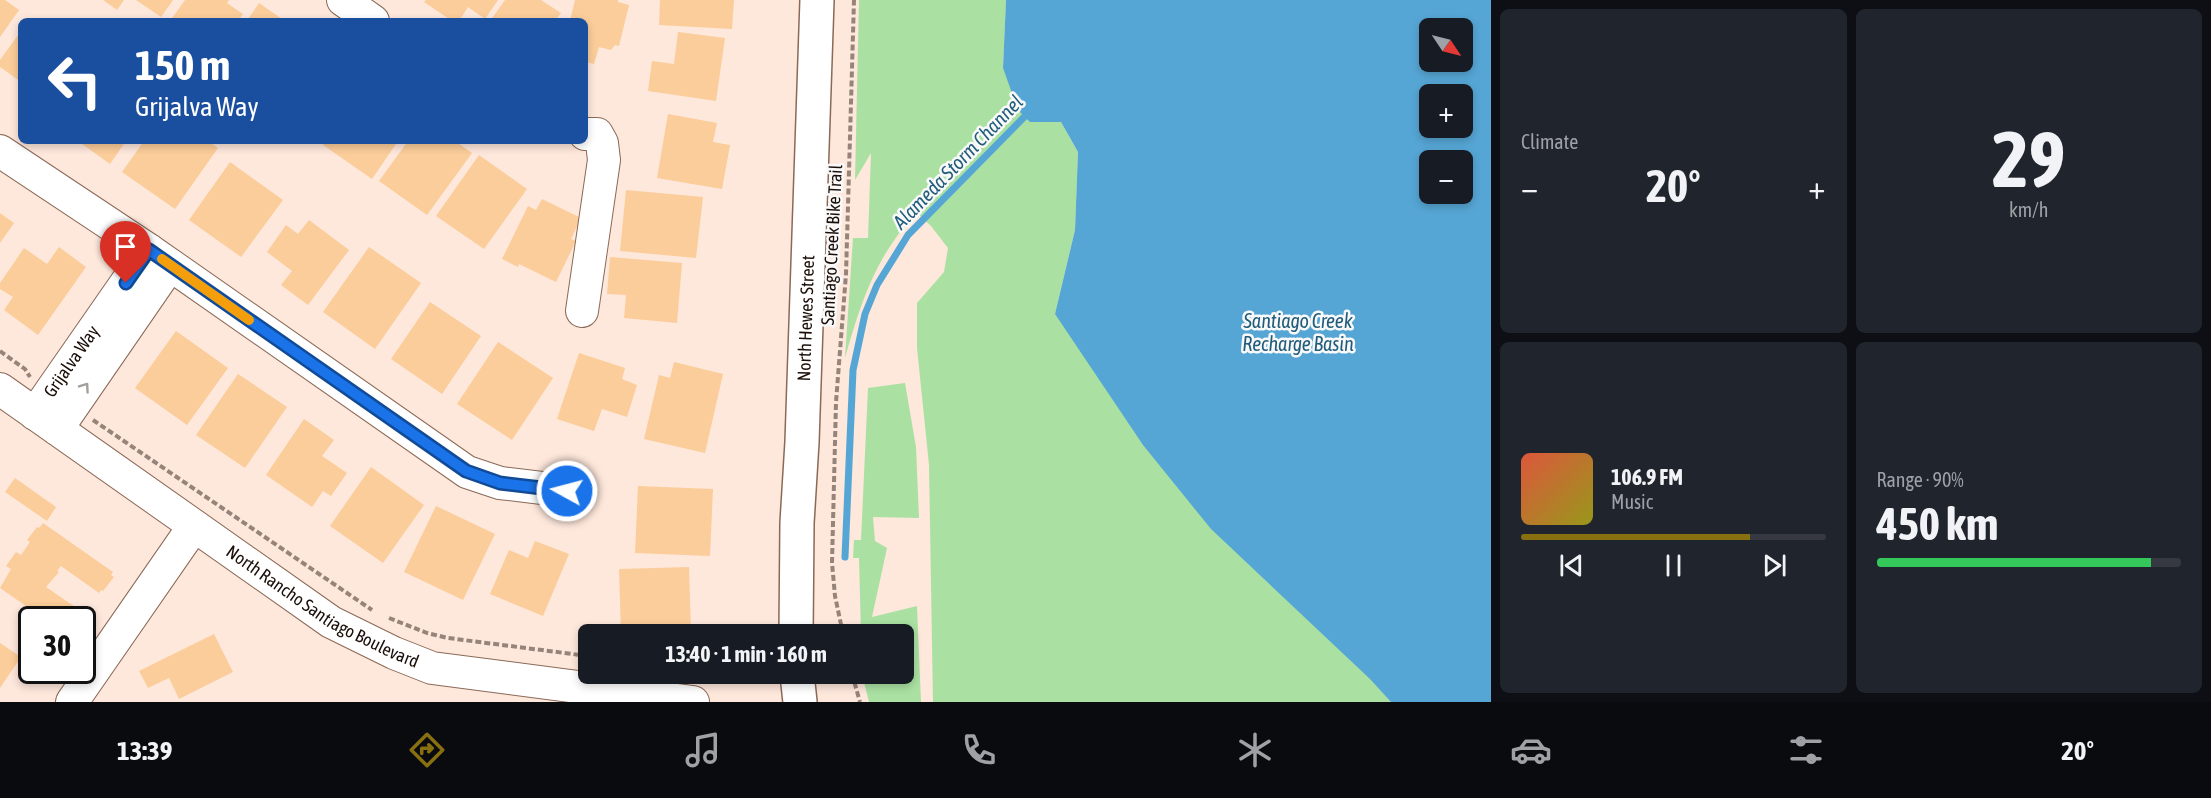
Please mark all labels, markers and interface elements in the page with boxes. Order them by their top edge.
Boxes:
north arrow [1419,18,1473,72]
map controls [1419,18,1473,204]
text: 150 m [135,41,230,89]
icon: left [36,42,114,120]
button: + [1419,84,1473,138]
water label: Alameda Storm Channel [887,90,1027,234]
text: Grijalva Way [135,91,259,122]
text: 29 [1992,114,2065,204]
text: Climate [1521,130,1578,153]
button: − [1419,150,1473,204]
text: 20° [1646,160,1701,212]
street label: Santiago Creek Bike Trail [817,164,846,326]
text: − [1521,168,1538,206]
text: + [1808,168,1825,206]
text: km/h [2009,198,2049,221]
pin [100,221,151,283]
icon: arrive [109,230,142,263]
street label: North Hewes Street [793,255,818,382]
water label: Santiago Creek Recharge Basin [1242,309,1354,355]
street label: Grijalva Way [39,321,103,401]
one-way arrow [78,383,89,394]
position arrow [535,459,599,523]
text: 106.9 FM [1611,464,1683,490]
text: Range · 90% [1877,468,1964,491]
text: Music [1611,490,1653,513]
text: 450 km [1877,498,1998,550]
street label: North Rancho Santiago Boulevard [223,541,422,672]
icon: previous [1555,549,1588,582]
icon: pause [1657,549,1690,582]
icon: next [1758,549,1791,582]
speed limit sign: 30 [18,606,96,684]
text: 13:40 · 1 min · 160 m [665,641,827,667]
icon: directions [406,729,448,771]
icon: music [682,729,724,771]
icon: phone [958,729,1000,771]
icon: climate [1234,729,1276,771]
icon: car [1510,729,1552,771]
icon: filters [1785,729,1827,771]
text: 13:39 [117,735,172,766]
text: 20° [2061,735,2094,766]

